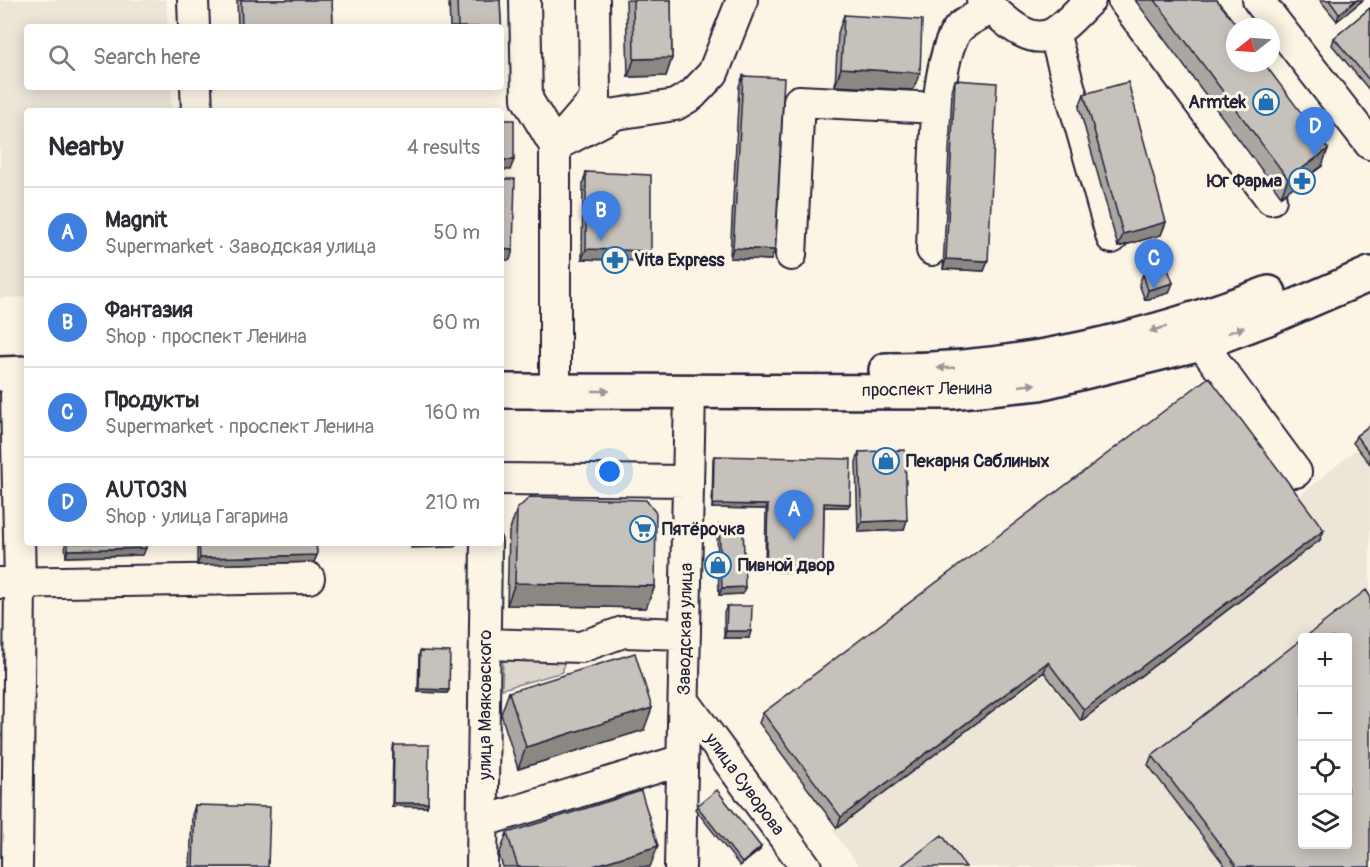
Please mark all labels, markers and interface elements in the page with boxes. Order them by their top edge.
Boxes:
north arrow [1226,18,1280,72]
search box [24,24,504,90]
icon: search [45,41,78,74]
text: Search here [93,43,200,71]
shop icon: Armtek [1251,87,1281,117]
place label: Armtek [1188,91,1246,114]
pin: D [1296,108,1334,157]
text: Nearby [48,131,124,163]
text: 4 results [407,135,480,160]
pharmacy icon: Юг Фарма [1287,166,1317,196]
place label: Юг Фарма [1206,170,1283,193]
pin: B [582,192,620,241]
text: Magnit [105,206,167,234]
text: A [61,220,74,245]
text: 50 m [433,220,480,245]
text: Supermarket · Заводская улица [105,234,376,259]
pin: C [1134,240,1174,289]
pharmacy icon: Vita Express [600,245,630,275]
place label: Vita Express [634,249,725,272]
text: Фантазия [105,296,193,324]
text: B [62,310,73,335]
text: 60 m [433,310,480,335]
text: Shop · проспект Ленина [105,324,307,349]
one-way arrow [1149,325,1167,334]
one-way arrow [1227,325,1245,335]
one-way arrow [937,364,956,373]
street label: проспект Ленина [861,377,993,402]
one-way arrow [1018,380,1037,389]
text: Продукты [105,386,200,414]
one-way arrow [592,386,611,396]
text: C [61,400,74,425]
text: 160 m [425,400,480,425]
text: Supermarket · проспект Ленина [105,414,374,439]
shop icon: Пекарня Саблиных [871,446,901,476]
place label: Пекарня Саблиных [906,450,1049,473]
your location [595,457,624,486]
text: AUTO3N [105,476,187,504]
text: D [61,490,74,515]
text: 210 m [425,490,480,515]
pin: A [774,490,814,540]
text: Shop · улица Гагарина [105,504,288,529]
supermarket icon: Пятёрочка [628,514,658,544]
place label: Пятёрочка [662,518,746,541]
shop icon: Пивной двор [703,550,733,580]
place label: Пивной двор [738,554,835,577]
street label: Заводская улица [673,563,698,695]
street label: улица Маяковского [474,630,497,781]
map controls [1298,633,1352,849]
button: + [1298,633,1352,687]
button: − [1298,687,1352,741]
street label: улица Суворова [699,728,790,840]
button: locate [1298,741,1352,795]
button: layers [1298,795,1352,849]

